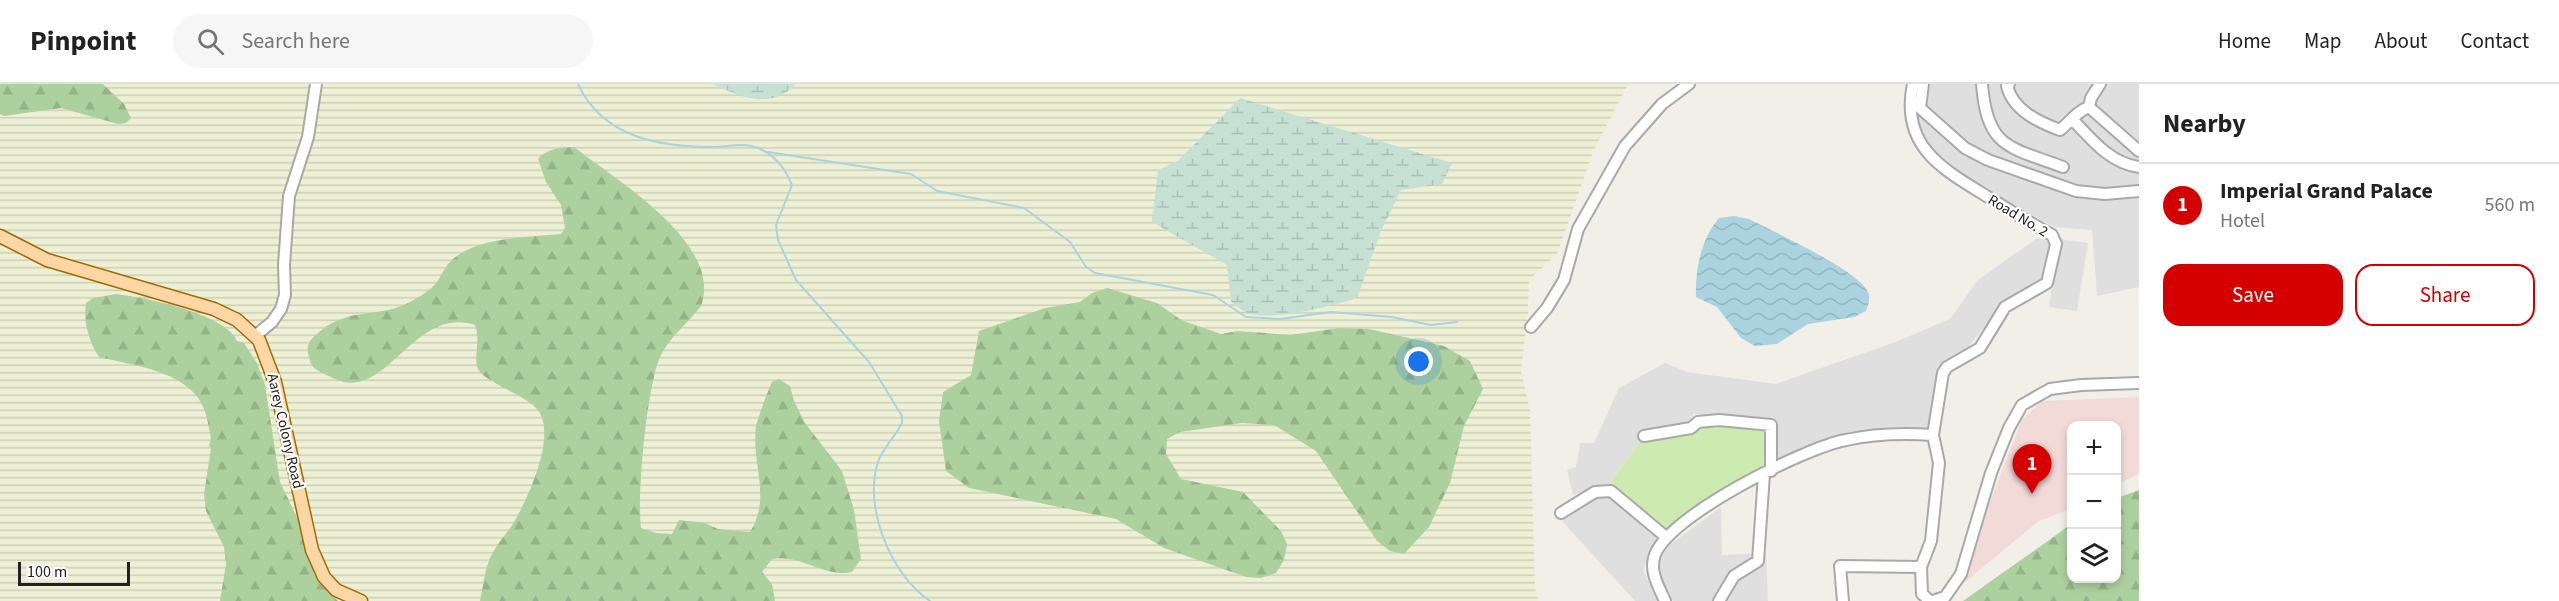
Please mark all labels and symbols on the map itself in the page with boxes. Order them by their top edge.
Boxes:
street label: Road No. 2 [1984,190,2052,242]
your location [1404,347,1433,376]
street label: Aarey Colony Road [262,371,308,491]
pin: 1 [2012,444,2052,494]
scale bar [18,559,130,586]

